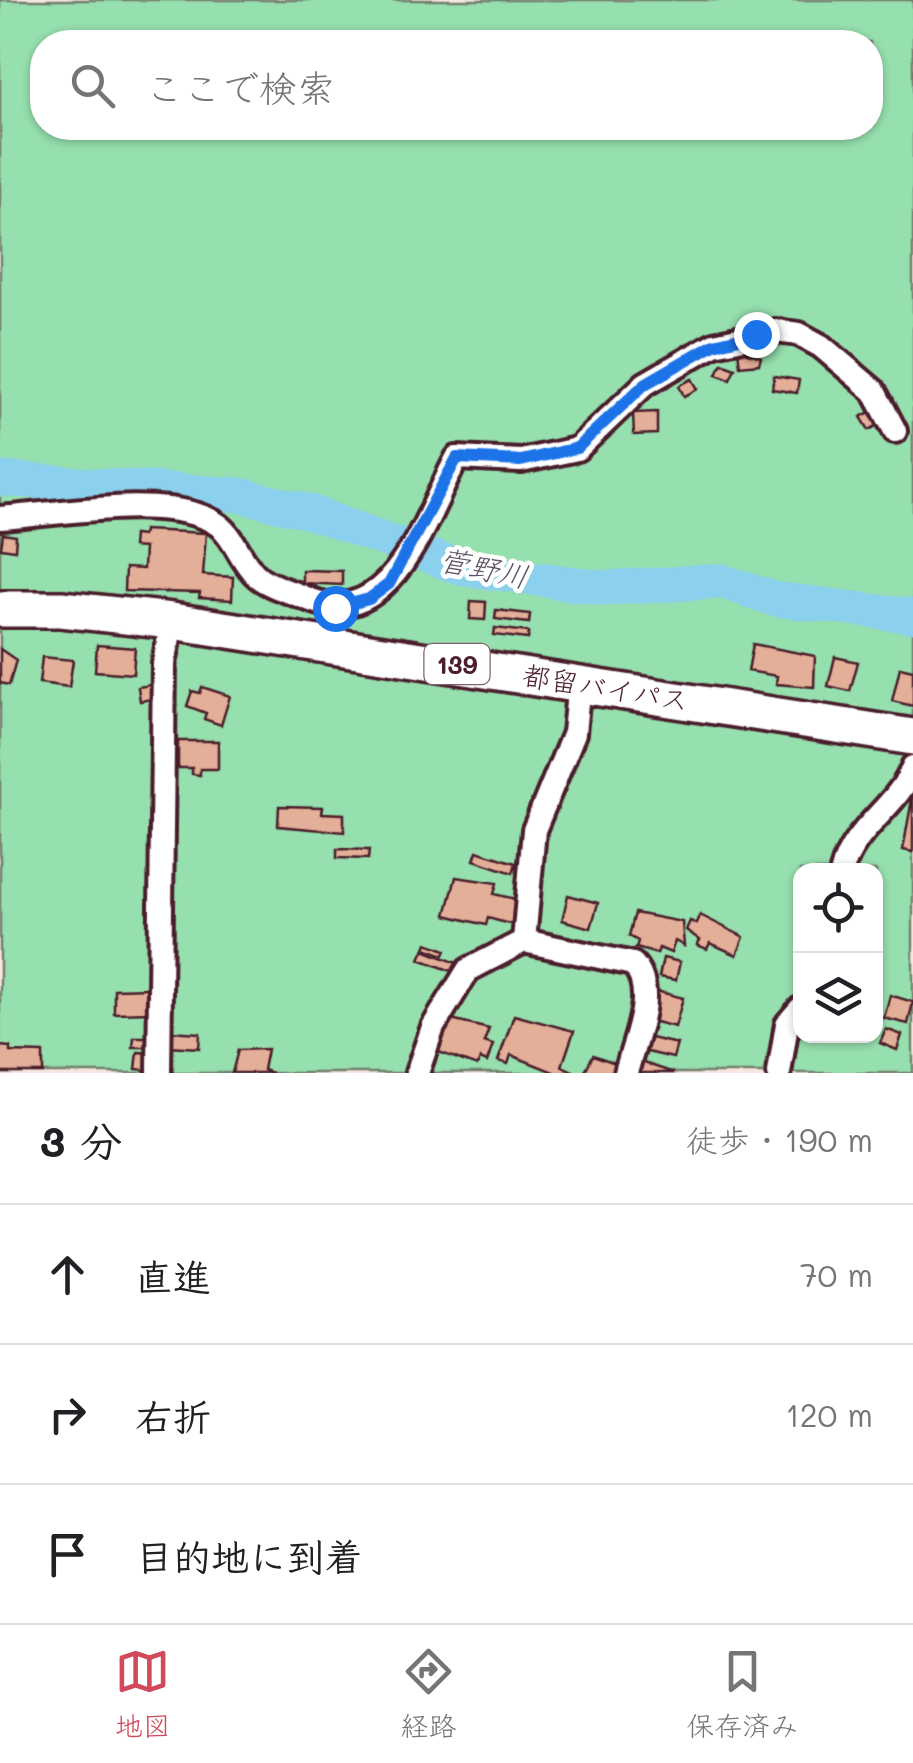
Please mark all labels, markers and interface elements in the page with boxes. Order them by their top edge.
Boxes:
search box [30,30,883,140]
icon: search [65,58,120,113]
text: ここで検索 [145,62,335,112]
route end [734,312,780,358]
water label: 菅野川 [436,538,532,596]
route start [313,586,359,632]
road number: 139 [424,644,490,684]
street label: 都留バイパス [520,656,692,718]
map controls [793,863,883,1043]
button: locate [793,863,883,953]
button: layers [793,953,883,1043]
text: 3 分 [40,1113,122,1168]
text: 徒歩 · 190 m [686,1118,873,1160]
icon: ahead [40,1247,95,1302]
text: 直進 [135,1251,211,1301]
text: 70 m [800,1253,873,1295]
icon: right [40,1387,95,1442]
text: 右折 [135,1391,211,1441]
text: 120 m [785,1393,873,1435]
icon: arrive [40,1527,95,1582]
text: 目的地に到着 [135,1531,363,1581]
tab: 地図 [115,1644,171,1744]
tab: 経路 [400,1644,456,1744]
tab: 保存済み [686,1644,798,1744]

